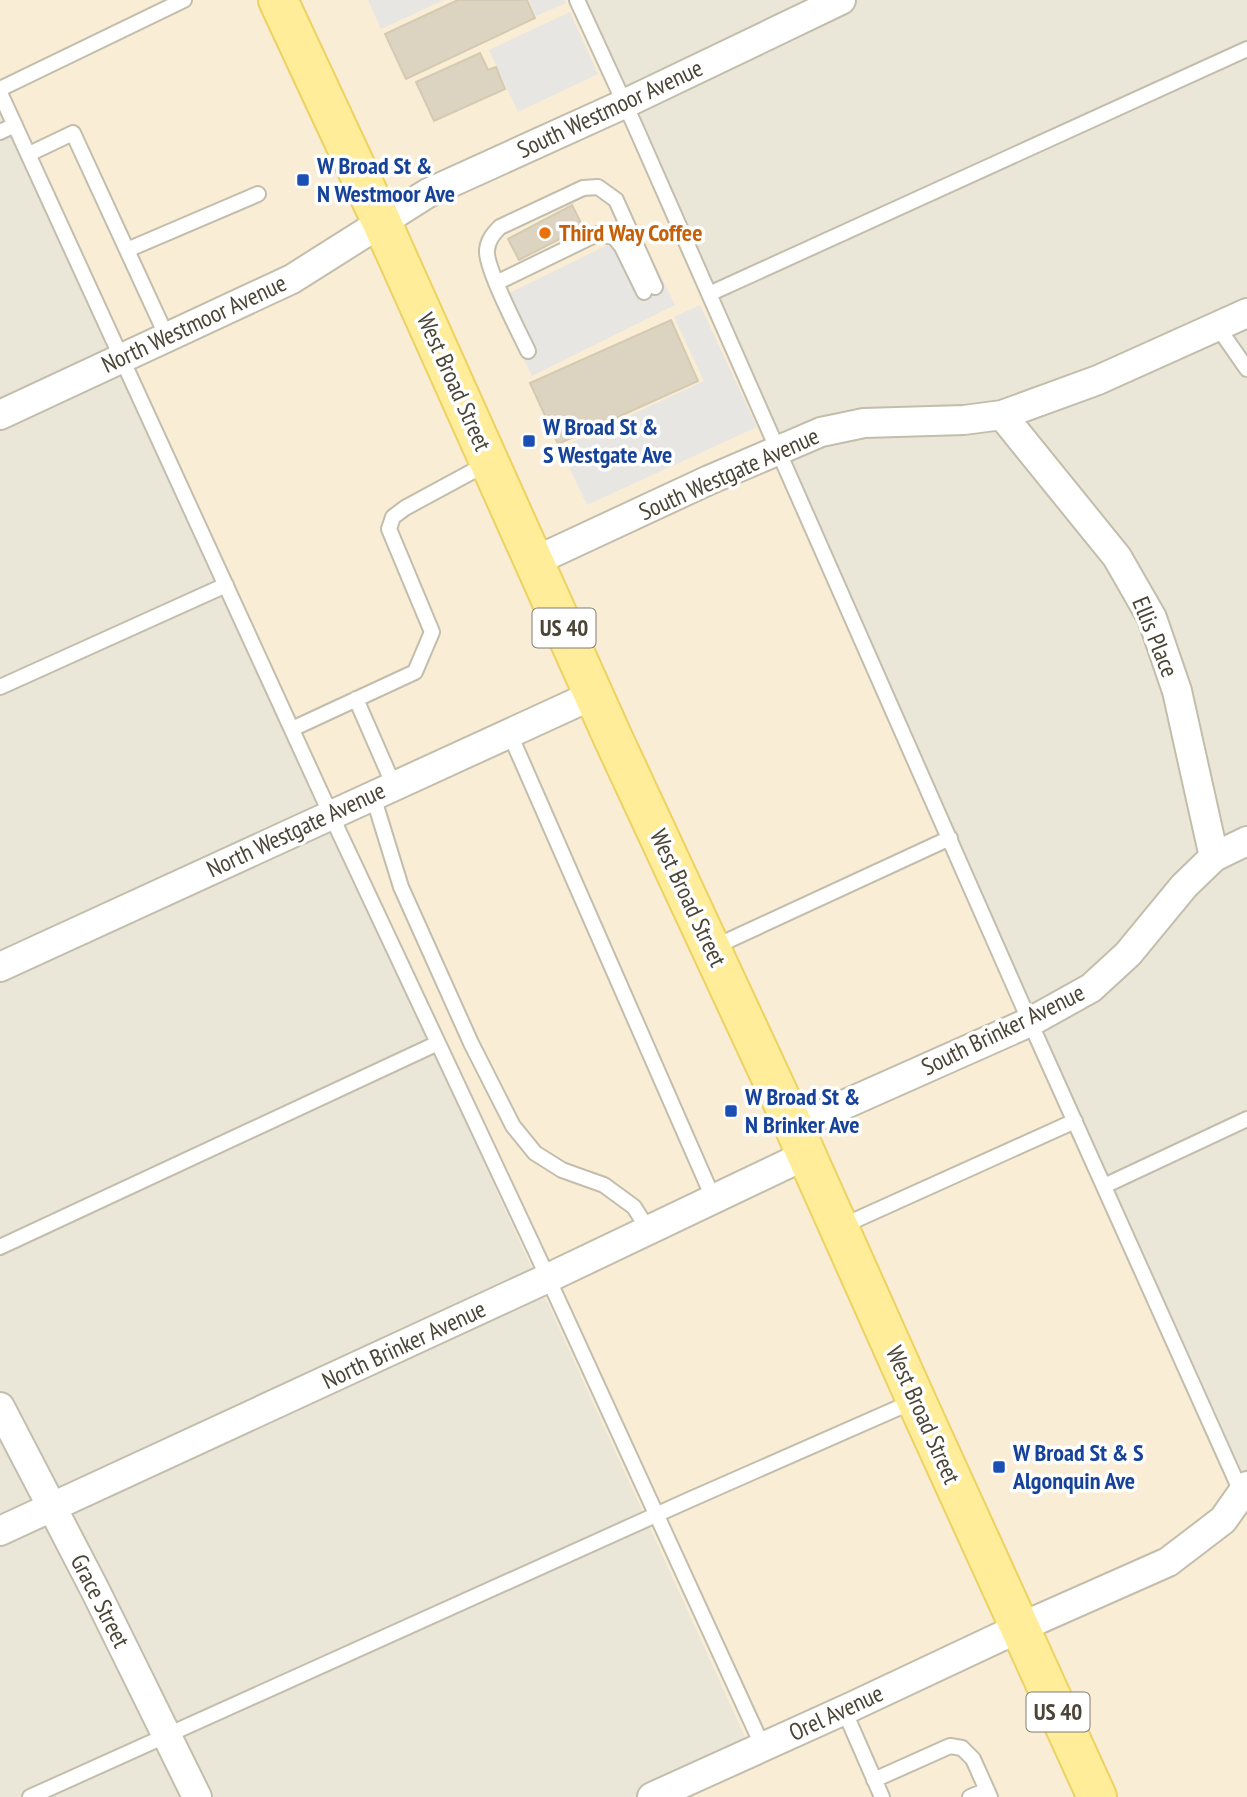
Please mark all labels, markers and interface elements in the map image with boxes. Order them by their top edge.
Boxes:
street label: South Westmoor Avenue [512,52,707,165]
place label: W Broad St & N Westmoor Ave [316,150,455,209]
marker: W Broad St & N Westmoor Ave [295,172,311,188]
place label: Third Way Coffee [559,217,702,248]
marker: Third Way Coffee [537,225,553,241]
street label: North Westmoor Avenue [96,267,291,380]
street label: West Broad Street [410,308,499,456]
place label: W Broad St & S Westgate Ave [542,411,672,470]
street label: South Westgate Avenue [634,420,824,527]
marker: W Broad St & S Westgate Ave [521,433,537,449]
street label: Ellis Place [1125,592,1186,682]
road number: US 40 [532,608,596,648]
street label: North Westgate Avenue [202,775,390,884]
street label: West Broad Street [643,824,734,972]
street label: South Brinker Avenue [916,977,1089,1082]
place label: W Broad St & N Brinker Ave [744,1081,860,1140]
marker: W Broad St & N Brinker Ave [723,1103,739,1119]
street label: North Brinker Avenue [317,1293,491,1396]
street label: West Broad Street [879,1341,968,1489]
place label: W Broad St & S Algonquin Ave [1012,1437,1144,1496]
marker: W Broad St & S Algonquin Ave [991,1459,1007,1475]
street label: Grace Street [64,1549,137,1653]
street label: Orel Avenue [784,1677,888,1748]
road number: US 40 [1026,1693,1090,1732]

